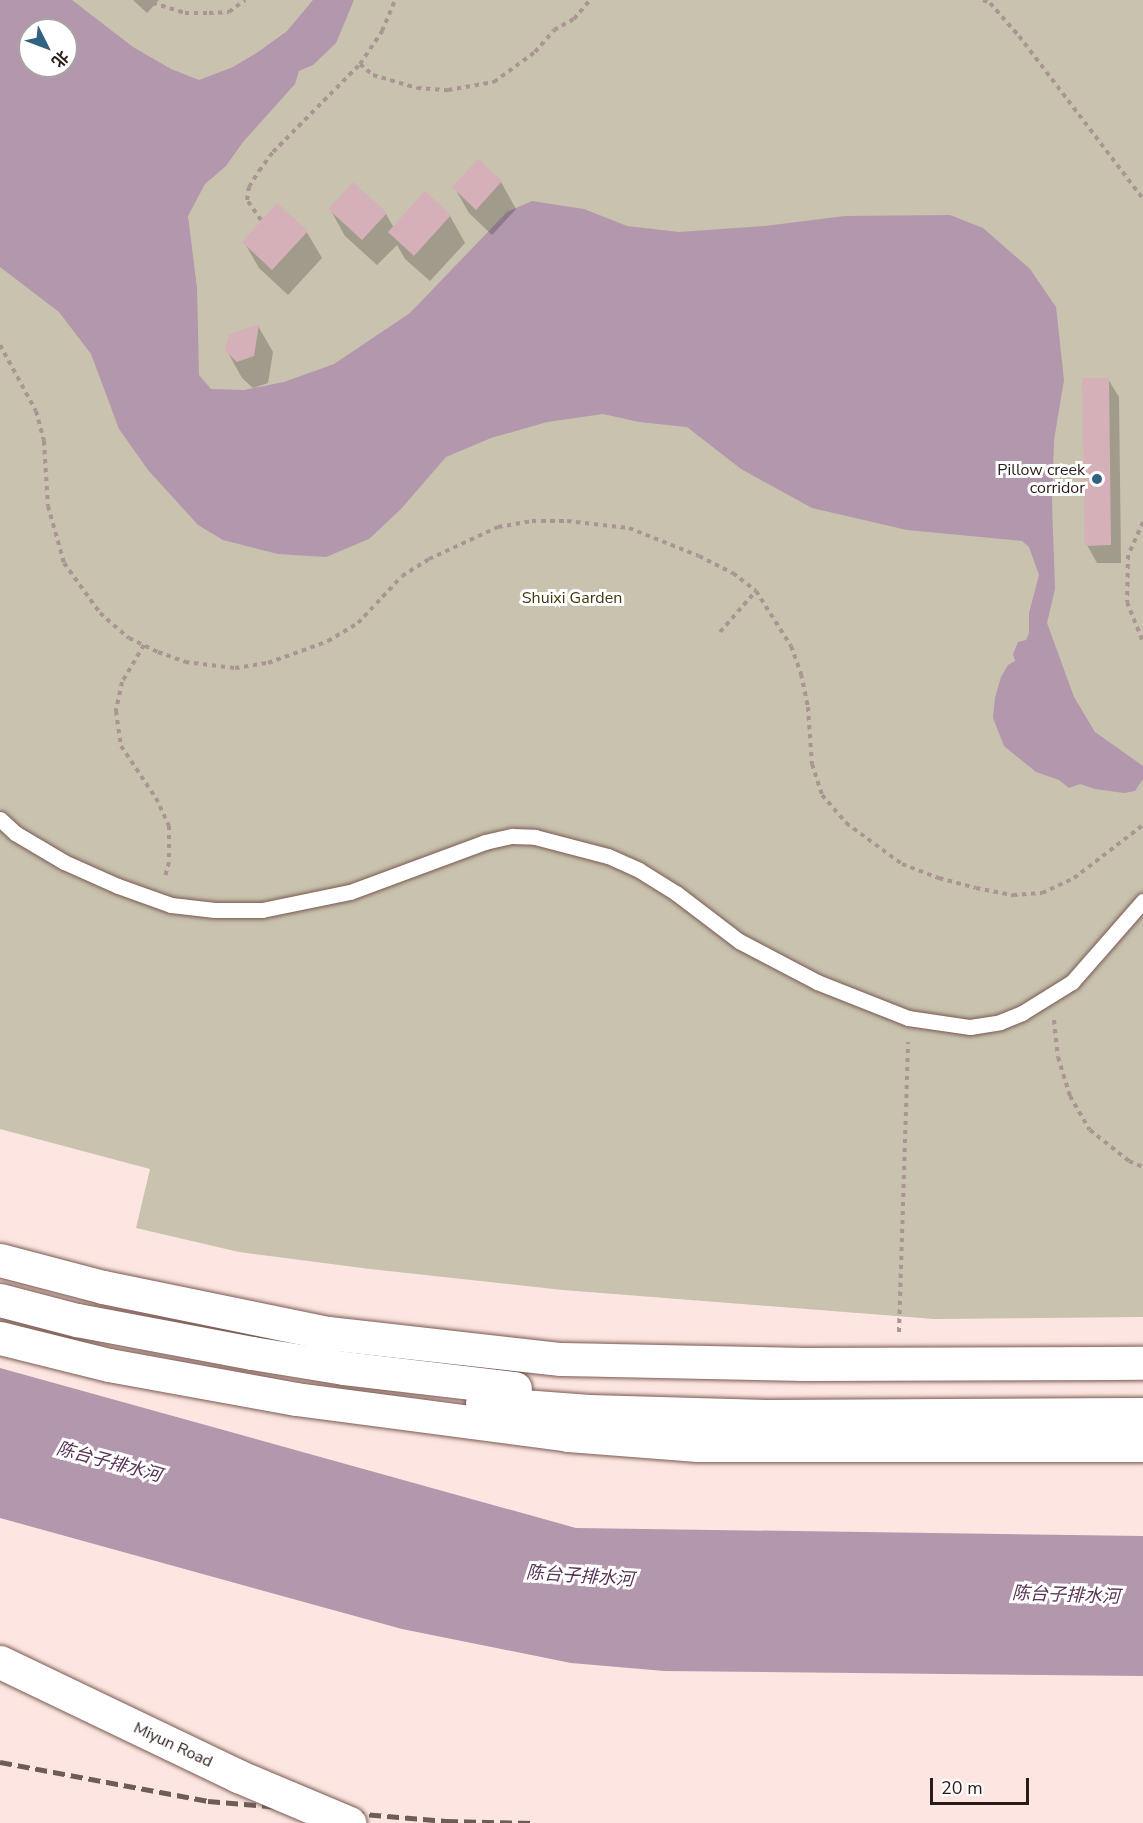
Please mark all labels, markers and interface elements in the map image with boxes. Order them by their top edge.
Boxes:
north arrow [18,18,78,78]
text: 北 [46,45,73,72]
place label: Pillow creek corridor [997,460,1085,498]
marker: Pillow creek corridor [1090,472,1104,486]
park label: Shuixi Garden [522,588,622,608]
water label: 陈台子排水河 [54,1438,164,1486]
water label: 陈台子排水河 [525,1561,635,1591]
water label: 陈台子排水河 [1012,1582,1120,1608]
street label: Miyun Road [130,1718,216,1772]
scale bar [933,1766,1032,1804]
text: 20 m [941,1776,983,1800]

